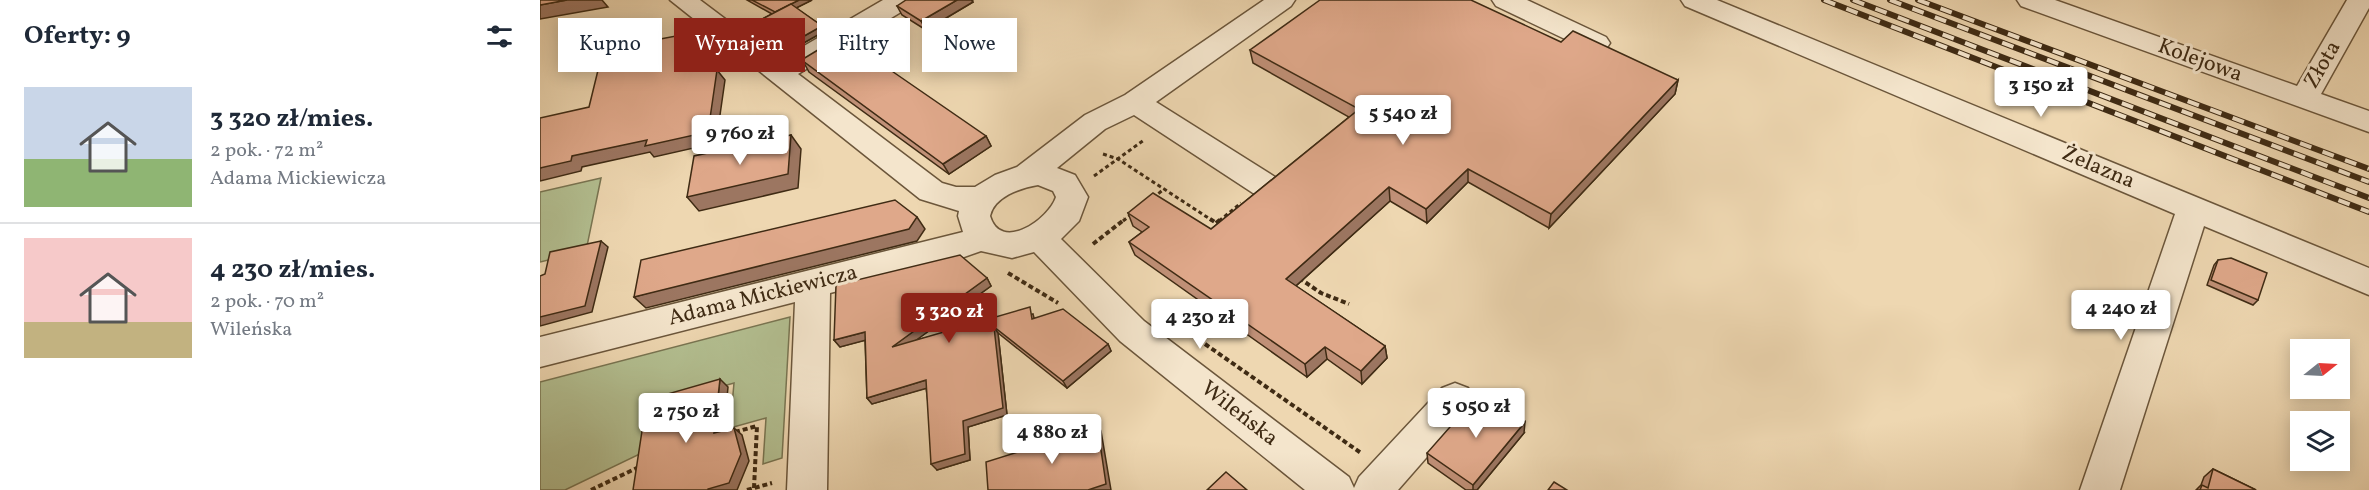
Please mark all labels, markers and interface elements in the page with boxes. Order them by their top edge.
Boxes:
text: Oferty: 9 [24,18,131,54]
chip: Kupno [558,18,662,72]
chip: Wynajem [674,18,805,72]
chip: Filtry [817,18,910,72]
chip: Nowe [922,18,1017,72]
icon: filters [483,20,516,53]
street label: Kolejowa [2153,31,2247,91]
street label: Złota [2297,35,2349,95]
pin: 3 150 zł [1979,67,2103,118]
text: 3 150 zł [2009,72,2074,100]
pin: 5 540 zł [1341,95,1465,146]
text: 5 540 zł [1369,100,1437,128]
text: 3 320 zł/mies. [210,101,373,137]
icon: home [72,111,144,183]
pin: 9 760 zł [678,115,802,166]
text: 9 760 zł [706,120,774,148]
text: 2 pok. · 72 m² [210,137,323,165]
street label: Żelazna [2057,139,2140,197]
text: Adama Mickiewicza [210,165,386,193]
text: 4 230 zł/mies. [210,252,375,288]
street label: Adama Mickiewicza [665,257,861,334]
icon: home [72,262,144,334]
text: 2 pok. · 70 m² [210,288,324,316]
pin: 4 240 zł [2059,290,2183,341]
pin: 3 320 zł [887,293,1011,344]
text: 4 240 zł [2085,295,2157,323]
text: 3 320 zł [915,298,983,326]
pin: 4 230 zł [1138,299,1262,350]
text: 4 230 zł [1165,304,1235,332]
text: Wileńska [210,316,292,344]
north arrow [2290,339,2350,399]
map controls [2290,339,2350,471]
street label: Wileńska [1194,374,1284,454]
pin: 5 050 zł [1414,388,1538,439]
pin: 2 750 zł [624,393,748,444]
text: 5 050 zł [1442,393,1510,421]
text: 2 750 zł [653,398,719,426]
button: layers [2290,411,2350,471]
pin: 4 880 zł [990,414,1114,465]
text: 4 880 zł [1016,419,1088,447]

